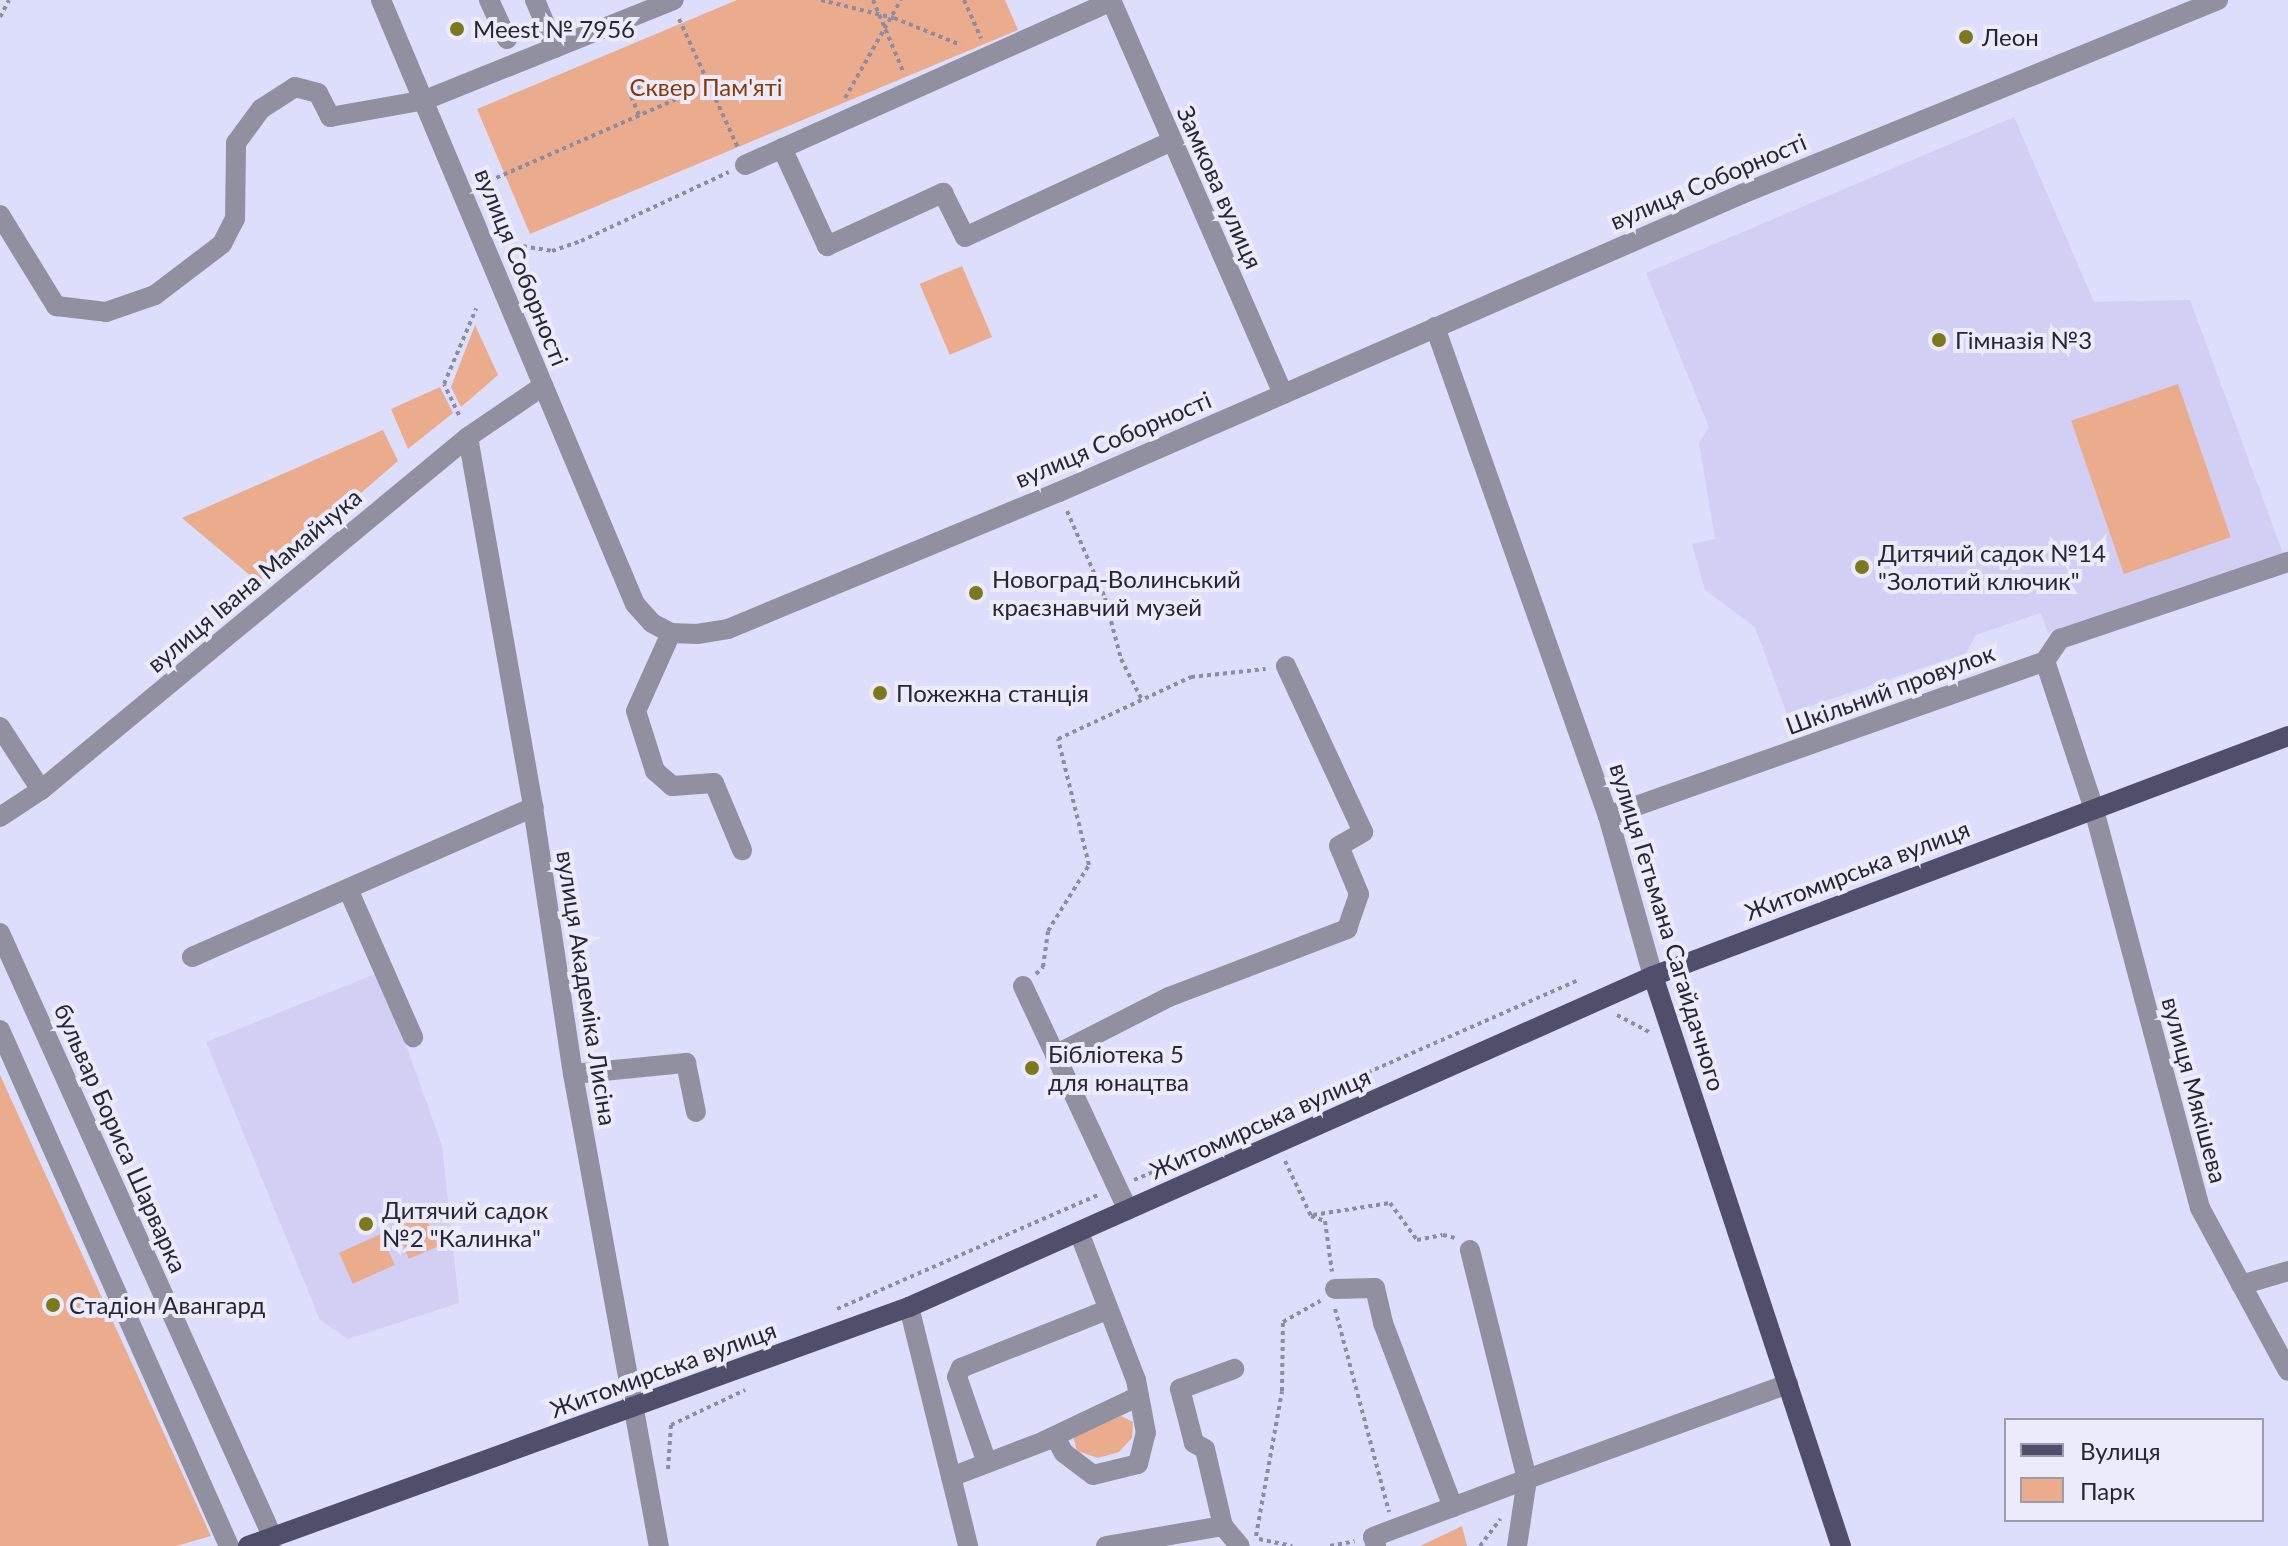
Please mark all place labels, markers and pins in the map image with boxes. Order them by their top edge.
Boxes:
place label: Meest № 7956 [473,15,635,43]
marker: Meest № 7956 [448,20,466,38]
place label: Леон [1982,23,2039,51]
marker: Леон [1957,28,1975,46]
place label: Гімназія №3 [1955,326,2092,354]
marker: Гімназія №3 [1930,331,1948,349]
place label: Дитячий садок №14 "Золотий ключик" [1878,539,2106,595]
marker: Дитячий садок №14 "Золотий ключик" [1853,558,1871,576]
place label: Новоград-Волинський краєзнавчий музей [992,565,1241,621]
marker: Новоград-Волинський краєзнавчий музей [967,584,985,602]
place label: Пожежна станція [896,679,1089,707]
marker: Пожежна станція [871,684,889,702]
place label: Бібліотека 5 для юнацтва [1048,1040,1189,1096]
marker: Бібліотека 5 для юнацтва [1023,1059,1041,1077]
place label: Дитячий садок №2 "Калинка" [382,1196,548,1252]
marker: Дитячий садок №2 "Калинка" [357,1215,375,1233]
place label: Стадіон Авангард [69,1291,265,1319]
marker: Стадіон Авангард [44,1296,62,1314]

